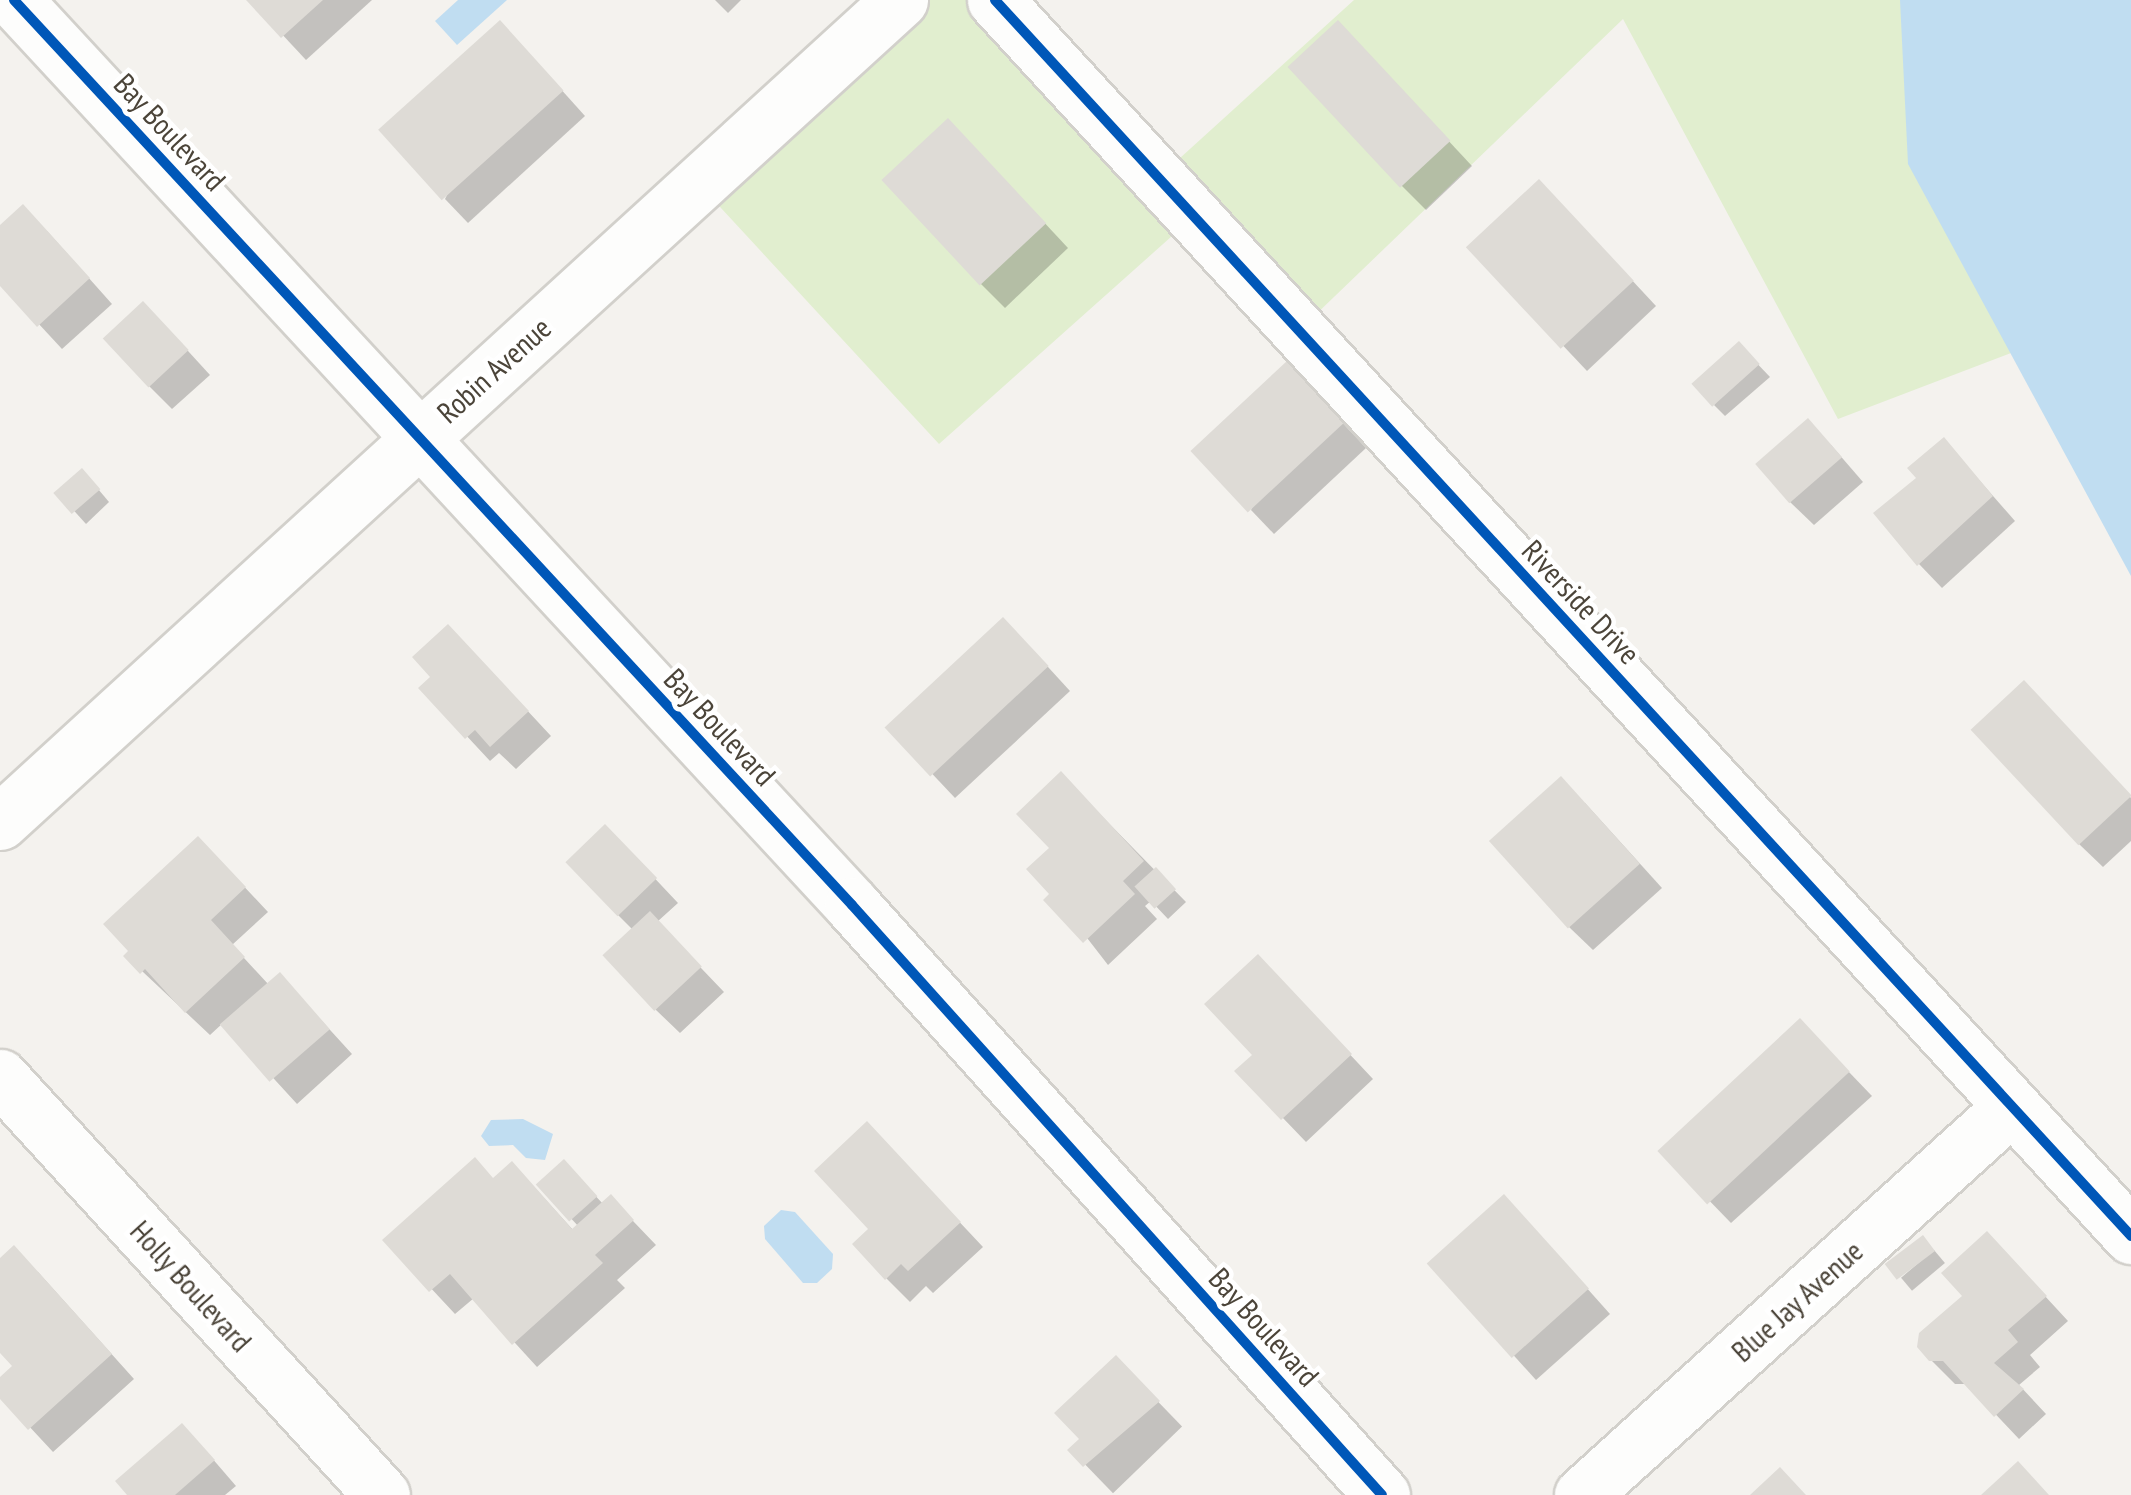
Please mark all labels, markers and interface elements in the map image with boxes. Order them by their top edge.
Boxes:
street label: Bay Boulevard [107,66,233,198]
street label: Robin Avenue [430,309,558,431]
street label: Riverside Drive [1515,533,1647,671]
street label: Bay Boulevard [657,661,783,793]
street label: Holly Boulevard [123,1213,259,1359]
street label: Blue Jay Avenue [1723,1232,1871,1370]
street label: Bay Boulevard [1201,1260,1327,1394]

